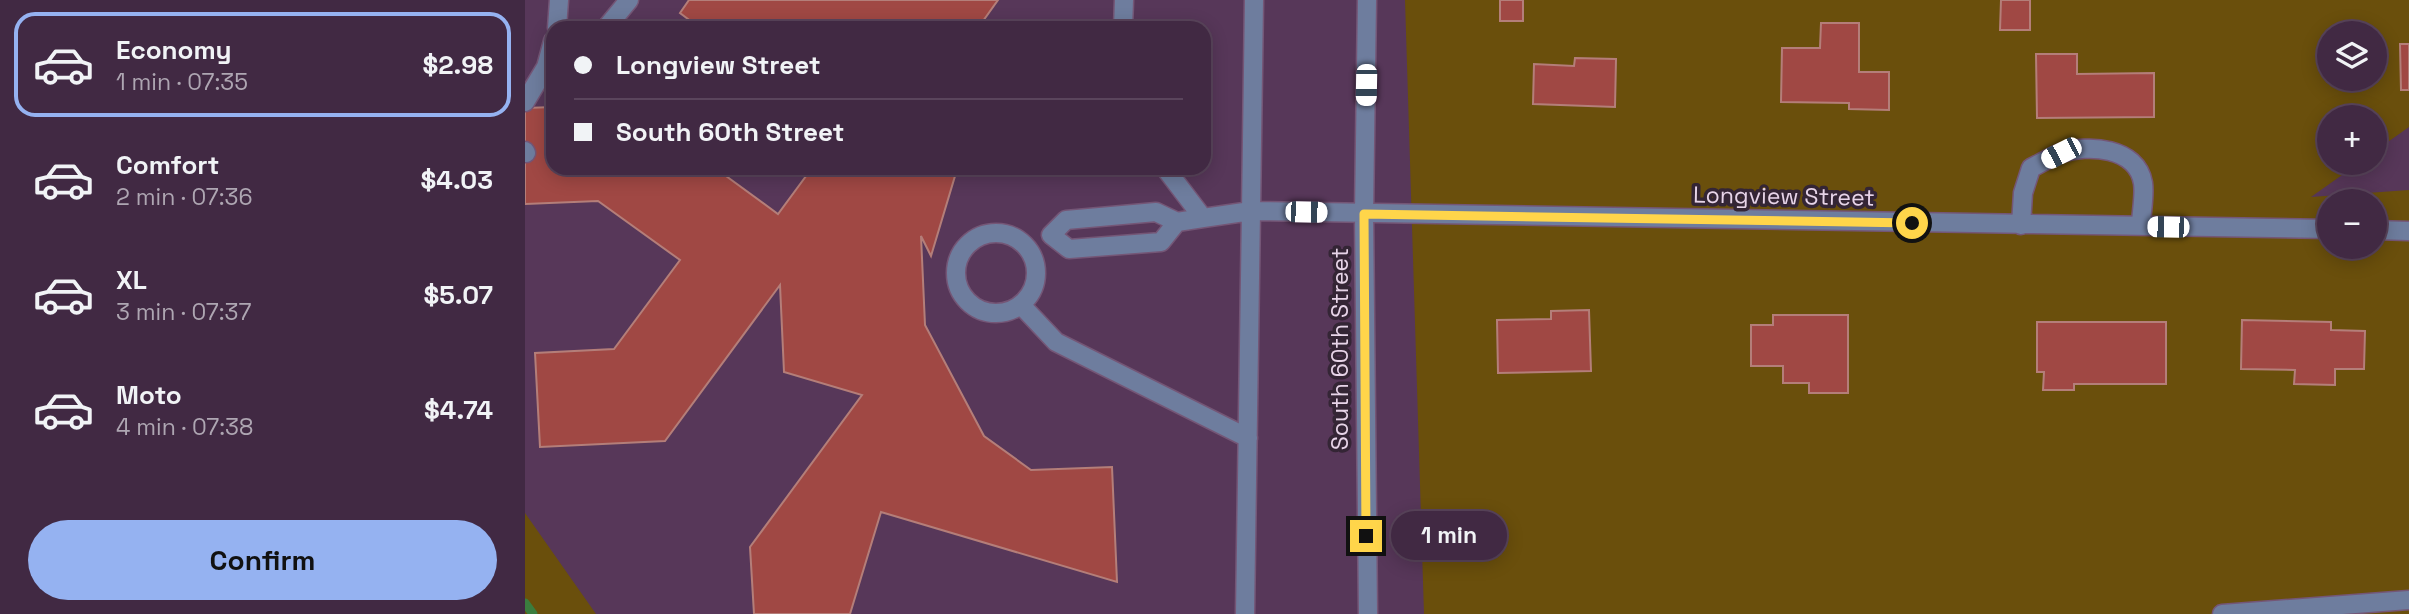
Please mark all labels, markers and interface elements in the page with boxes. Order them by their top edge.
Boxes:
map controls [2317,21,2387,259]
button: layers [2317,21,2387,91]
icon: car [32,33,95,96]
text: Economy [116,33,232,67]
text: $2.98 [422,48,493,82]
text: Longview Street [616,48,821,82]
car [1356,64,1377,106]
text: 1 min · 07:35 [116,67,248,97]
button: + [2317,105,2387,175]
text: South 60th Street [616,115,844,149]
car [2038,134,2085,172]
icon: car [32,148,95,211]
text: Comfort [116,148,219,182]
text: $4.03 [421,163,493,197]
street label: Longview Street [1693,179,1875,213]
text: 2 min · 07:36 [116,182,253,212]
button: − [2317,189,2387,259]
car [1285,201,1328,223]
route start [1896,207,1928,239]
car [2147,216,2190,238]
street label: South 60th Street [1325,248,1355,450]
icon: car [32,263,95,326]
text: XL [116,263,147,297]
text: $5.07 [423,278,493,312]
text: 3 min · 07:37 [116,297,251,327]
icon: car [32,378,95,441]
text: Moto [116,378,182,412]
text: $4.74 [424,393,493,427]
text: 4 min · 07:38 [116,412,253,442]
callout: 1 min [1391,512,1506,560]
button: Confirm [28,520,497,600]
route end [1350,520,1382,552]
text: 1 min [1421,520,1477,550]

